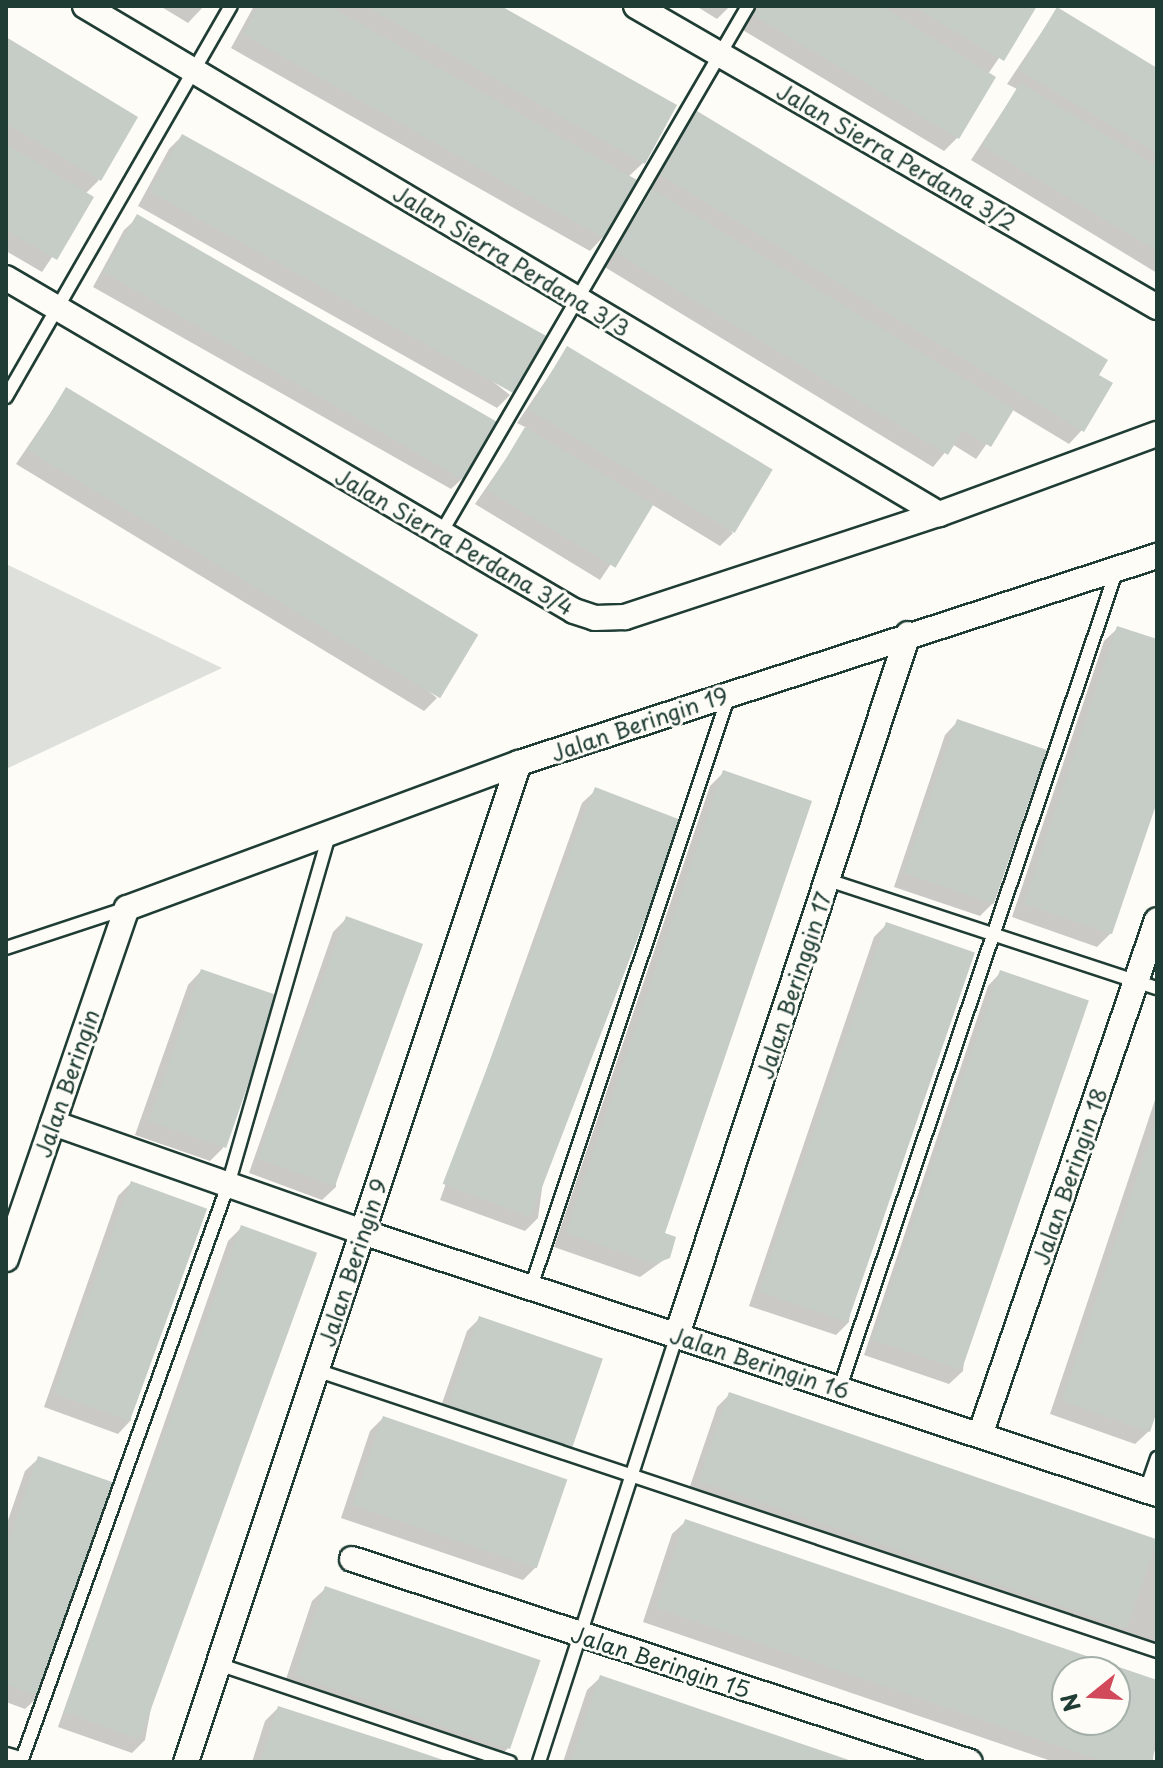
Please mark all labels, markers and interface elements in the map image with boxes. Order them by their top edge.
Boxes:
street label: Jalan Sierra Perdana 3/2 [772,76,1022,236]
street label: Jalan Sierra Perdana 3/3 [388,178,636,342]
street label: Jalan Sierra Perdana 3/4 [330,461,580,621]
street label: Jalan Beringin 19 [547,680,731,766]
street label: Jalan Beringgin 17 [750,888,836,1082]
street label: Jalan Beringin [28,1005,104,1161]
street label: Jalan Beringin 18 [1026,1084,1112,1268]
street label: Jalan Beringin 9 [312,1175,392,1349]
street label: Jalan Beringin 16 [667,1320,853,1404]
street label: Jalan Beringin 15 [568,1620,754,1702]
north arrow [1051,1656,1131,1736]
text: N [1051,1690,1088,1716]

